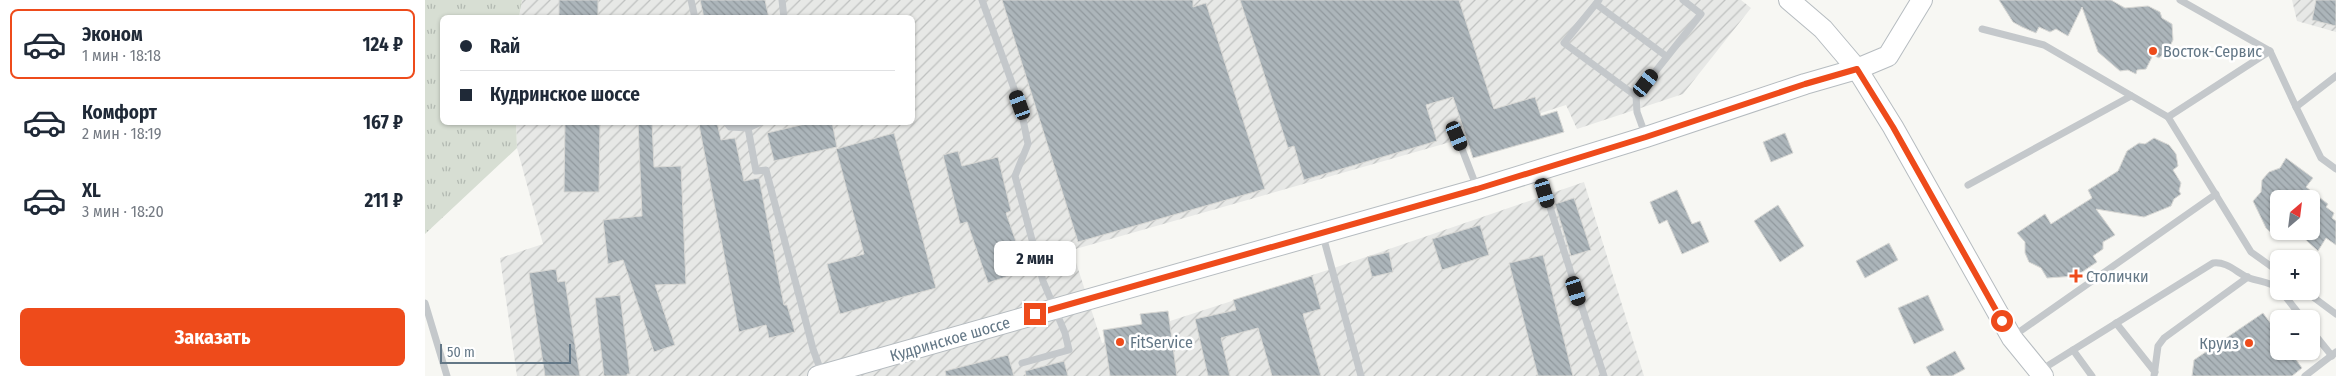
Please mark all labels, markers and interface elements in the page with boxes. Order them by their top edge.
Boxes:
icon: car [22,22,67,67]
text: Эконом [82,23,143,46]
text: 124 ₽ [363,33,403,56]
text: Rай [490,35,520,58]
place label: Восток-Сервис [2163,42,2262,61]
marker: Восток-Сервис [2147,45,2159,57]
text: 1 мин · 18:18 [82,46,161,65]
car [1630,67,1661,99]
text: Кудринское шоссе [490,83,640,106]
car [1007,88,1032,122]
icon: car [22,100,67,145]
text: Комфорт [82,101,157,124]
text: 167 ₽ [363,111,403,134]
car [1444,119,1469,153]
text: 2 мин · 18:19 [82,124,162,143]
car [1533,176,1556,210]
icon: car [22,178,67,223]
text: XL [82,179,101,202]
text: 211 ₽ [365,189,403,212]
north arrow [2270,190,2320,240]
map controls [2270,190,2320,360]
text: 3 мин · 18:20 [82,202,164,221]
callout: 2 мин [994,242,1076,276]
text: 2 мин [1016,249,1054,268]
button: + [2270,250,2320,300]
place label: Столички [2086,267,2148,286]
marker: Столички [2070,270,2082,282]
car [1564,274,1587,308]
route end [1024,303,1046,325]
button: Заказать [20,308,405,366]
route start [1991,310,2013,332]
button: − [2270,310,2320,360]
street label: Кудринское шоссе [888,313,1012,365]
place label: FitService [1130,333,1193,352]
place label: Круиз [2199,334,2239,353]
marker: FitService [1114,336,1126,348]
marker: Круиз [2243,337,2255,349]
scale bar [440,341,571,364]
text: 50 m [447,344,475,361]

